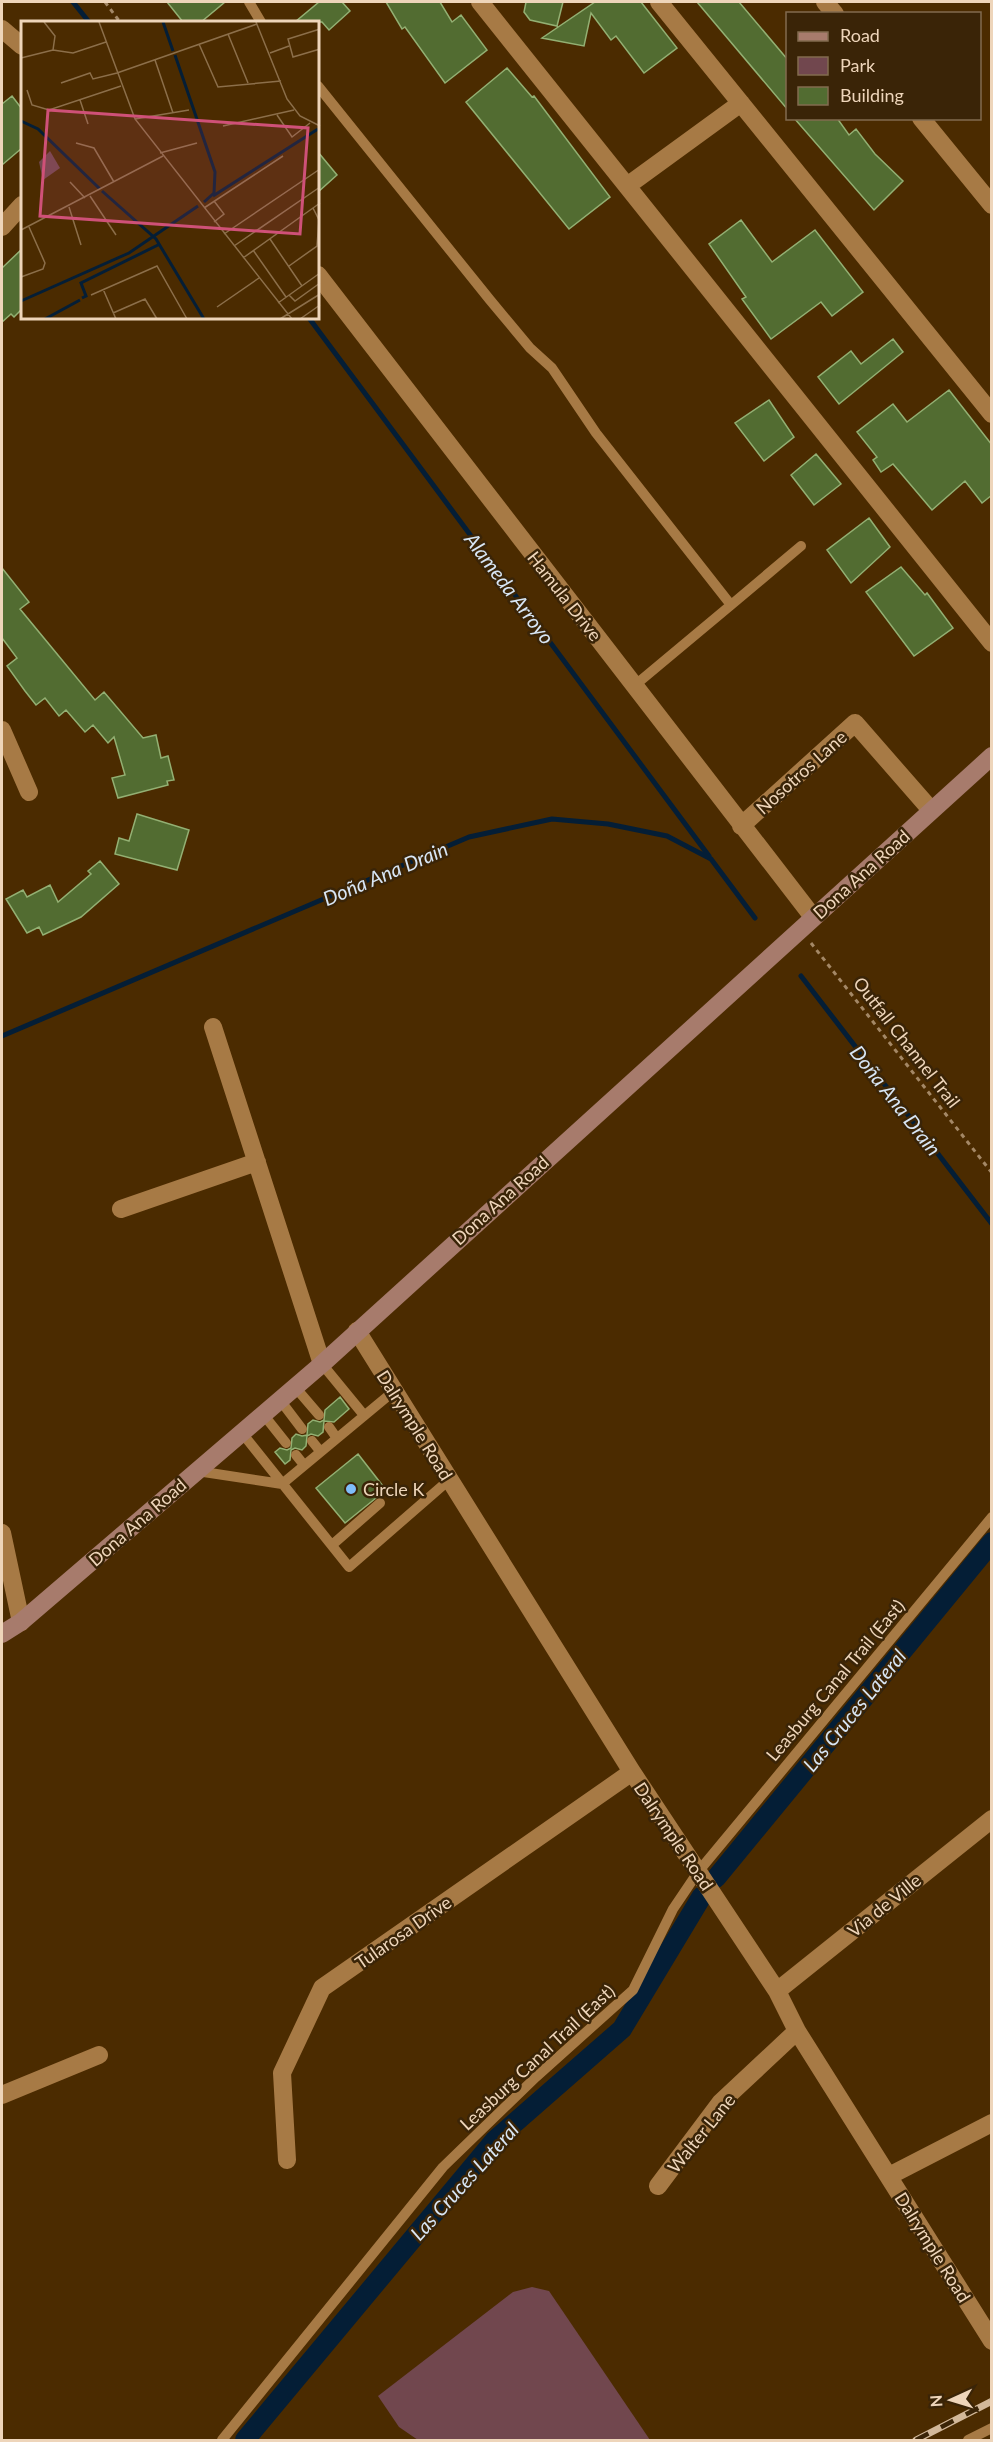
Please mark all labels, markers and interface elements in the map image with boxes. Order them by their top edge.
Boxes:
legend [786,12,981,120]
inset map [21,21,320,320]
text: Road [840,24,880,46]
text: Park [840,54,876,76]
text: Building [840,84,904,106]
water label: Alameda Arroyo [460,527,560,648]
street label: Hamula Drive [523,547,607,645]
street label: Nosotros Lane [751,726,851,818]
street label: Dona Ana Road [808,825,914,923]
water label: Doña Ana Drain [319,836,451,910]
street label: Outfall Channel Trail [849,972,965,1112]
water label: Doña Ana Drain [846,1040,946,1160]
street label: Dona Ana Road [447,1151,553,1249]
street label: Dalrymple Road [372,1366,458,1484]
street label: Dona Ana Road [84,1474,190,1570]
place label: Circle K [363,1478,424,1500]
marker: Circle K [344,1482,358,1496]
street label: Leasburg Canal Trail (East) [761,1595,909,1765]
water label: Las Cruces Lateral [798,1644,911,1776]
street label: Dalrymple Road [630,1778,718,1894]
street label: Via de Ville [843,1869,925,1941]
street label: Tularosa Drive [351,1891,455,1973]
street label: Leasburg Canal Trail (East) [455,1979,619,2135]
street label: Walter Lane [662,2089,740,2177]
water label: Las Cruces Lateral [405,2117,523,2245]
street label: Dalrymple Road [890,2188,976,2306]
north arrow [921,2370,981,2430]
text: N [926,2394,945,2408]

